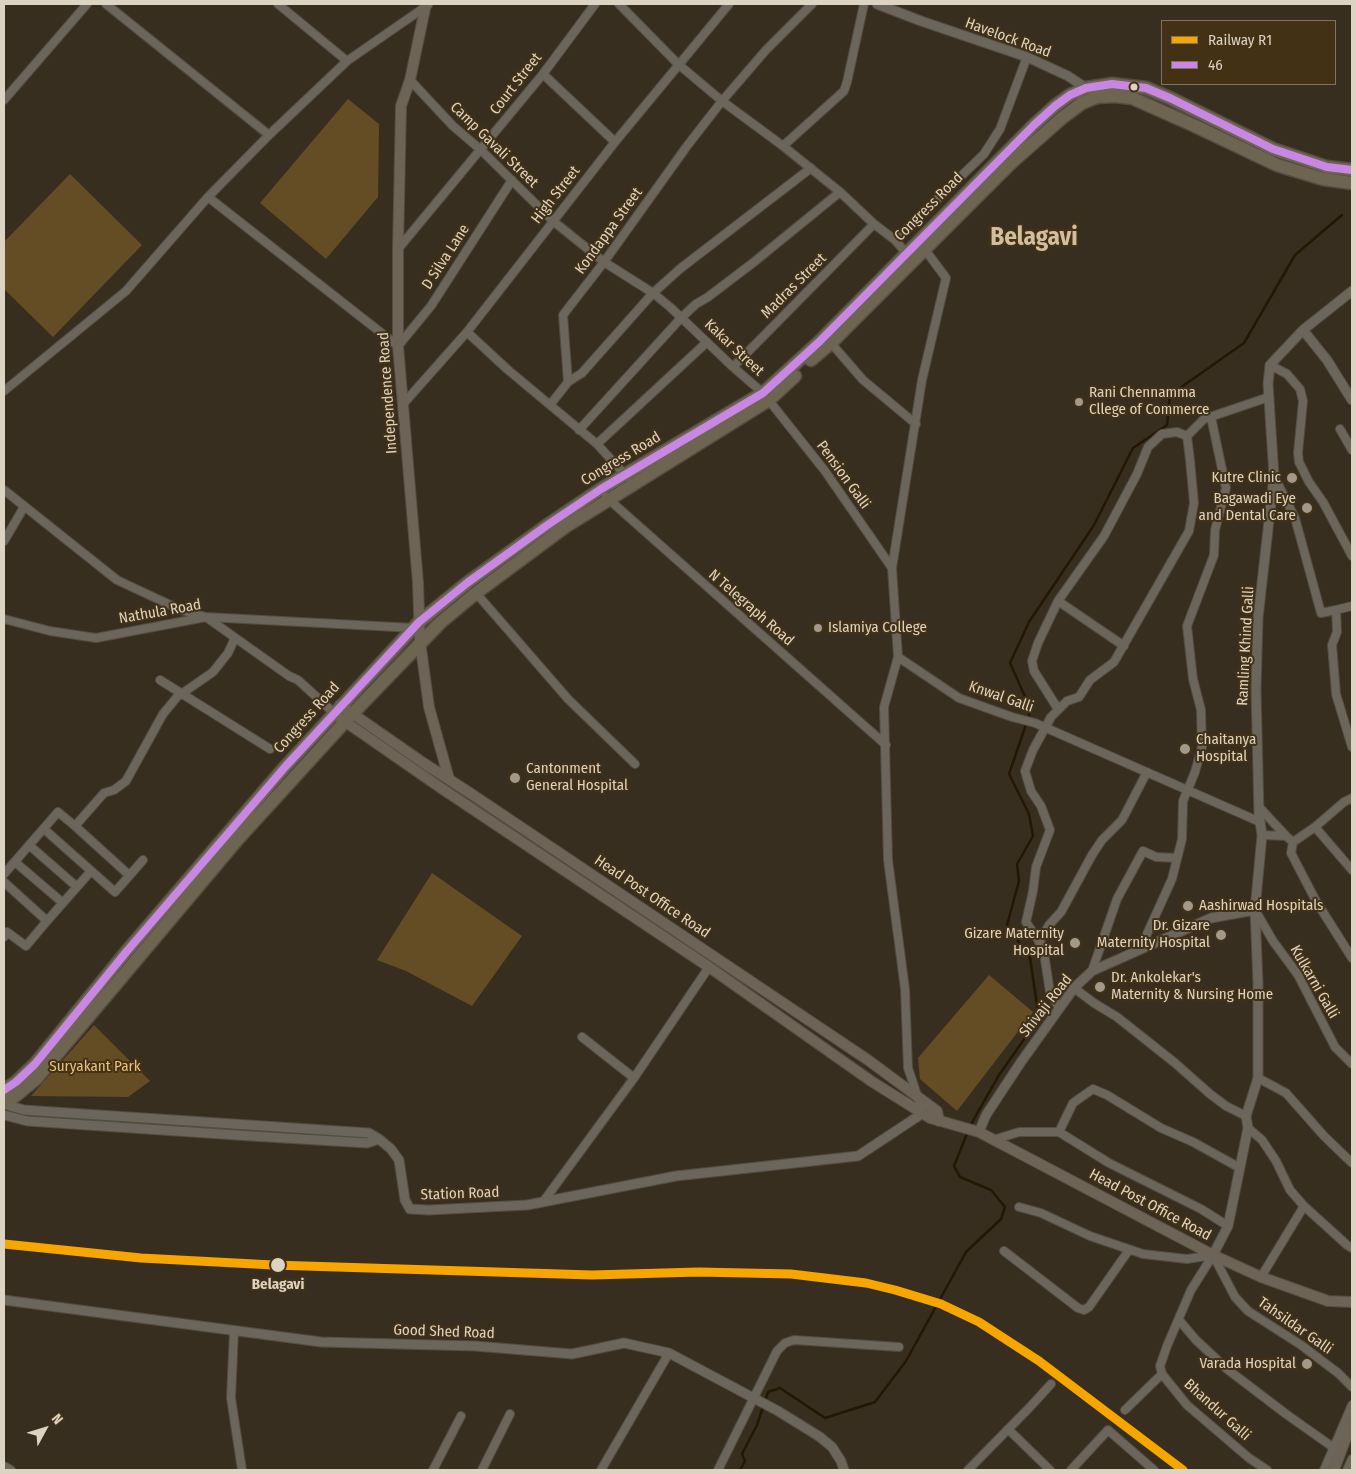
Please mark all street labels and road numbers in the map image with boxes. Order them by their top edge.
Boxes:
street label: Havelock Road [963,14,1053,62]
street label: Court Street [486,49,546,119]
street label: Camp Gavali Street [446,98,542,192]
street label: High Street [528,163,584,227]
street label: Congress Road [891,169,967,245]
street label: Kondappa Street [572,184,646,278]
street label: D Silva Lane [418,221,474,293]
street label: Madras Street [758,250,830,322]
street label: Kakar Street [700,316,768,380]
street label: Independence Road [375,331,401,455]
street label: Congress Road [578,428,664,490]
street label: Pension Galli [812,437,874,513]
street label: N Telegraph Road [705,566,797,650]
street label: Ramling Khind Galli [1234,586,1258,706]
street label: Nathula Road [118,596,202,628]
street label: Knwal Galli [966,677,1036,717]
street label: Congress Road [270,679,344,757]
street label: Head Post Office Road [591,852,713,942]
street label: Kulkarni Galli [1286,942,1342,1022]
street label: Shivaji Road [1016,971,1076,1041]
street label: Head Post Office Road [1086,1165,1214,1245]
street label: Station Road [420,1184,500,1204]
street label: Tahsildar Galli [1254,1294,1336,1358]
street label: Good Shed Road [393,1321,495,1343]
street label: Bhandur Galli [1180,1375,1254,1445]

